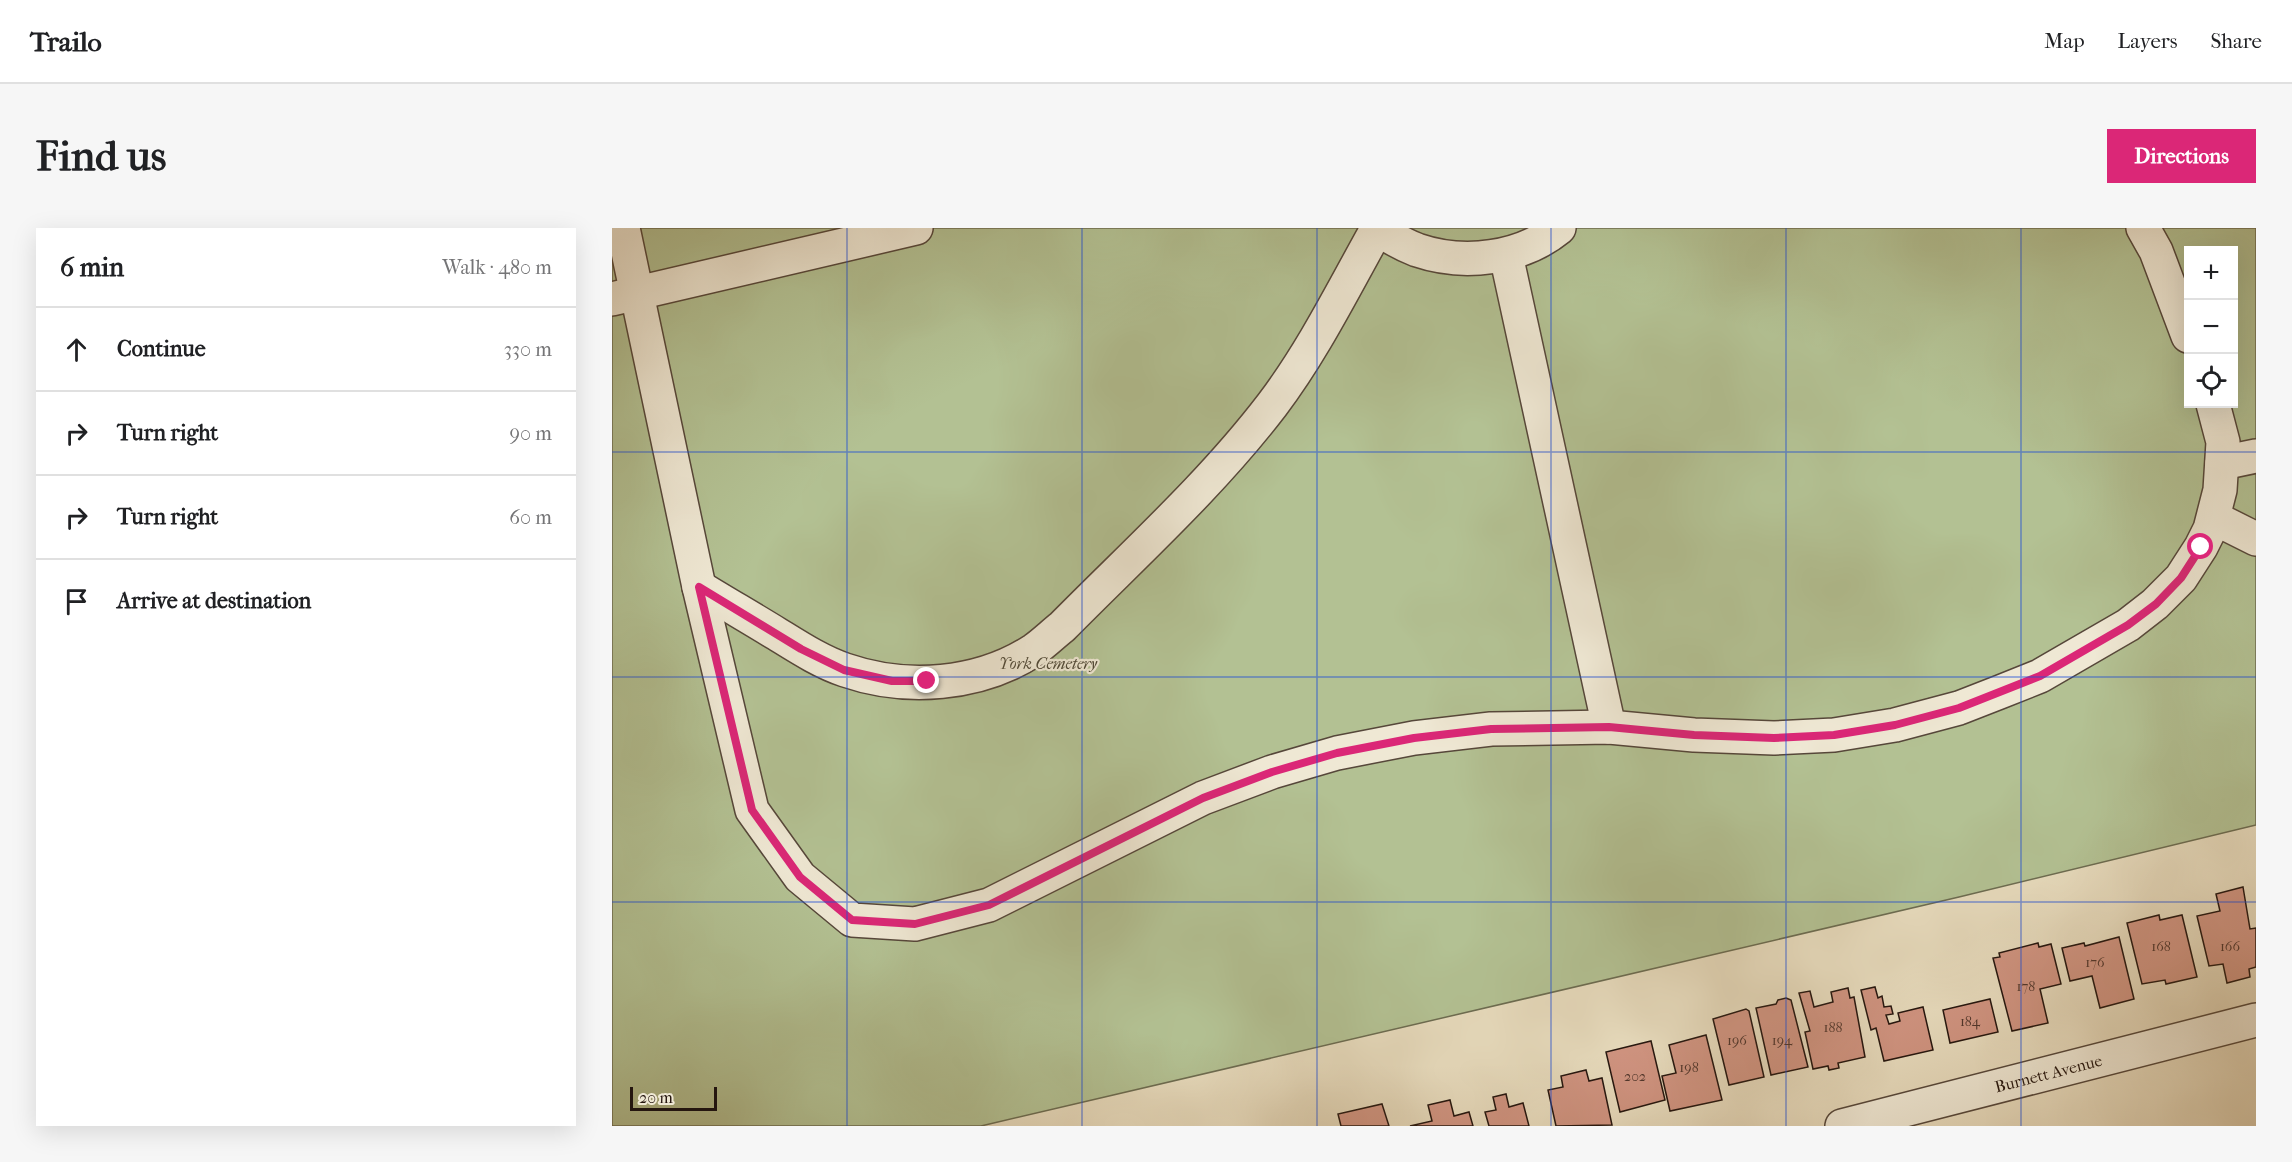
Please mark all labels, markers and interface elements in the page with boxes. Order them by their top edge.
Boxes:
text: Trailo [30,25,102,58]
text: Map [2044,29,2085,53]
text: Layers [2118,29,2177,53]
text: Share [2210,29,2262,53]
button: Directions [2107,129,2256,183]
text: Find us [36,132,166,181]
map controls [2184,246,2238,408]
button: + [2184,246,2238,300]
text: 6 min [60,252,124,283]
text: Walk · 480 m [442,256,552,279]
button: − [2184,300,2238,354]
icon: ahead [60,333,93,366]
text: Continue [117,336,206,362]
text: 330 m [504,338,552,361]
button: locate [2184,354,2238,408]
icon: right [60,417,93,450]
text: Turn right [117,420,218,446]
text: 90 m [510,422,552,445]
icon: right [60,501,93,534]
text: Turn right [117,504,218,530]
text: 60 m [509,506,552,529]
route start [2187,533,2213,559]
icon: arrive [60,585,93,618]
text: Arrive at destination [117,588,311,614]
park label: York Cemetery [999,654,1098,673]
route end [913,667,939,693]
house number: 168 [2151,938,2171,955]
house number: 166 [2220,938,2240,955]
house number: 176 [2085,954,2105,971]
house number: 178 [2017,978,2035,995]
house number: 184 [1960,1013,1981,1030]
house number: 188 [1823,1019,1843,1036]
house number: 196 [1727,1032,1747,1049]
house number: 194 [1772,1032,1793,1049]
street label: Burnett Avenue [1993,1050,2104,1096]
house number: 198 [1679,1059,1699,1076]
house number: 202 [1624,1068,1646,1085]
scale bar [630,1084,717,1112]
text: 20 m [639,1088,673,1107]

